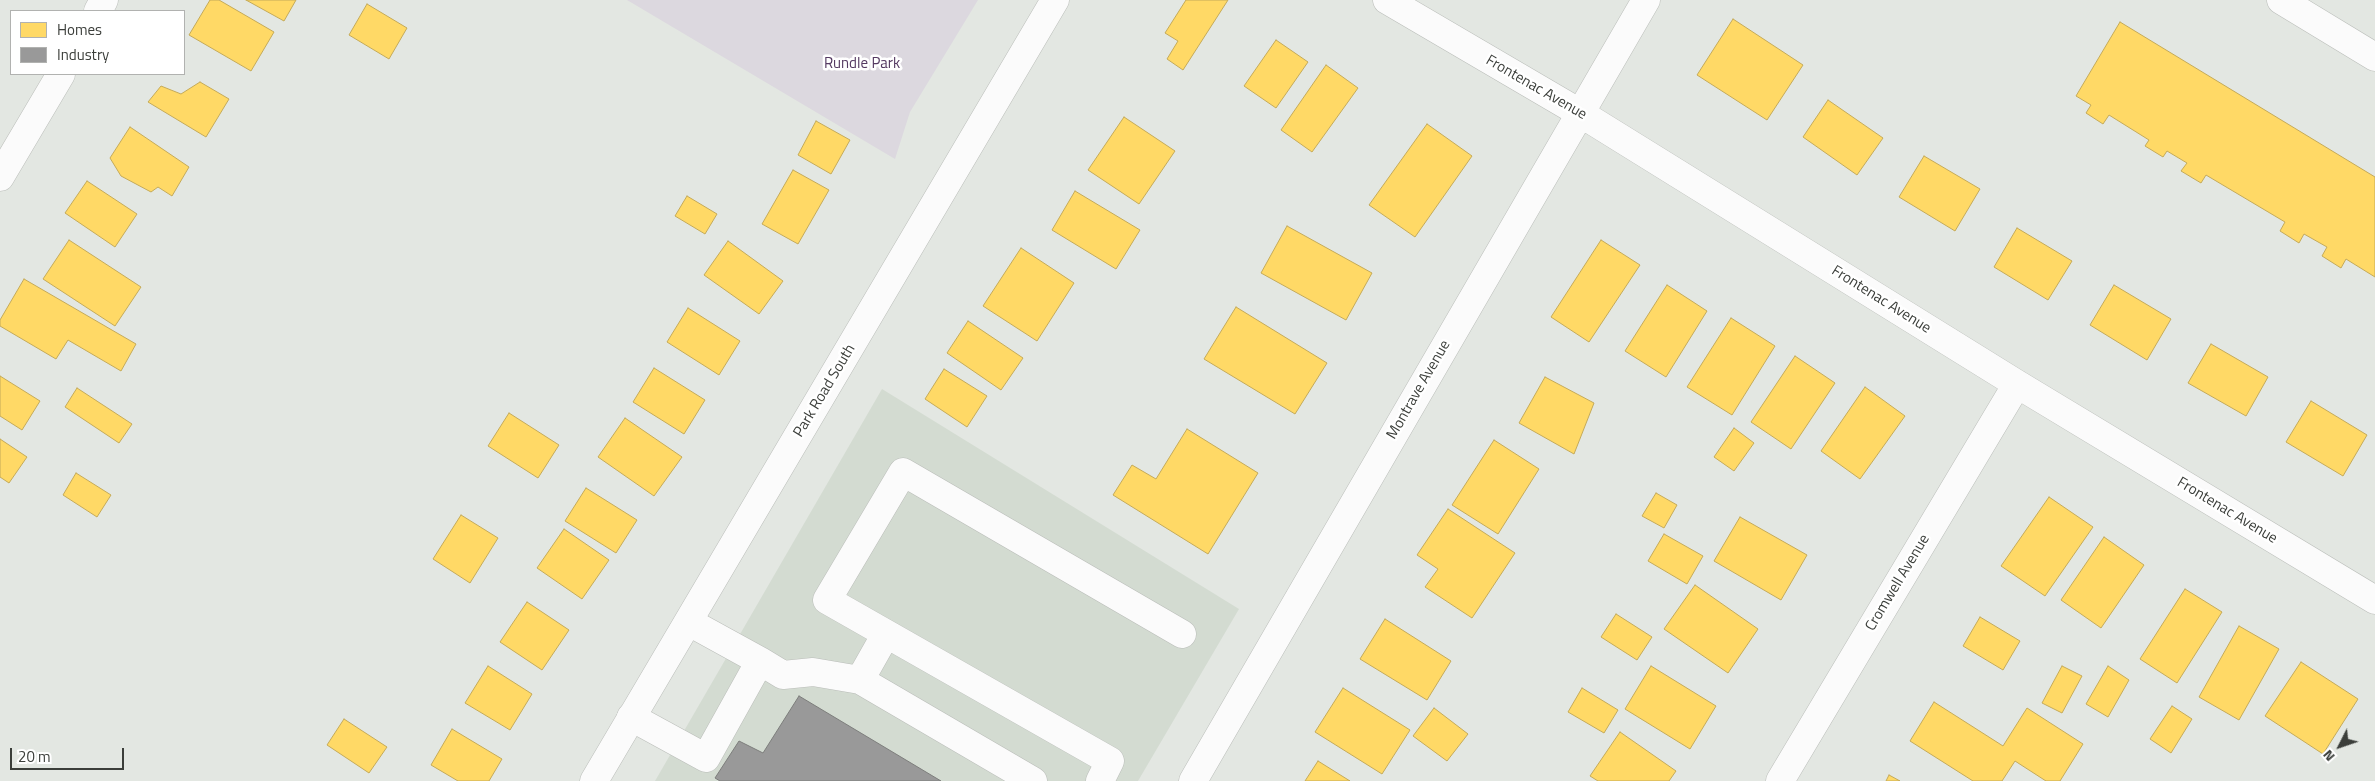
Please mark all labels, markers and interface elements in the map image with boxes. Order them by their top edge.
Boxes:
legend [10,10,185,75]
text: Homes [57,18,102,41]
text: Industry [57,43,109,66]
street label: Frontenac Avenue [1482,52,1590,124]
park label: Rundle Park [824,55,900,73]
street label: Frontenac Avenue [1828,262,1934,338]
street label: Montrave Avenue [1383,337,1455,443]
street label: Park Road South [790,341,860,441]
street label: Frontenac Avenue [2174,474,2280,548]
street label: Cromwell Avenue [1862,531,1934,635]
north arrow [2315,721,2365,771]
scale bar [12,738,126,770]
text: 20 m [18,745,51,768]
text: N [2317,746,2339,767]

